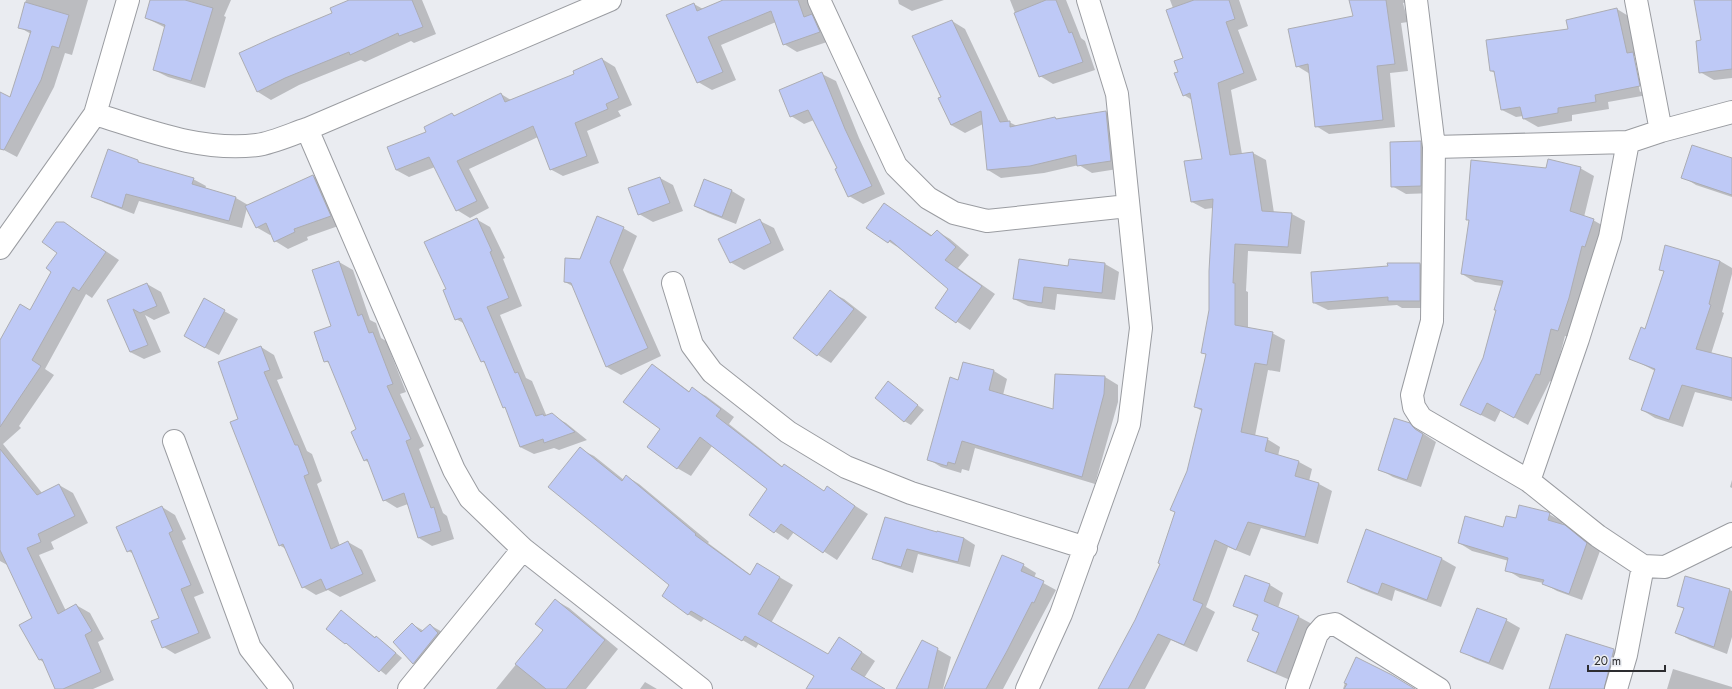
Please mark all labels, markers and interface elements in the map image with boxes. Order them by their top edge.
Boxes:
scale bar [1588,647,1665,673]
text: 20 m [1594,652,1621,670]

